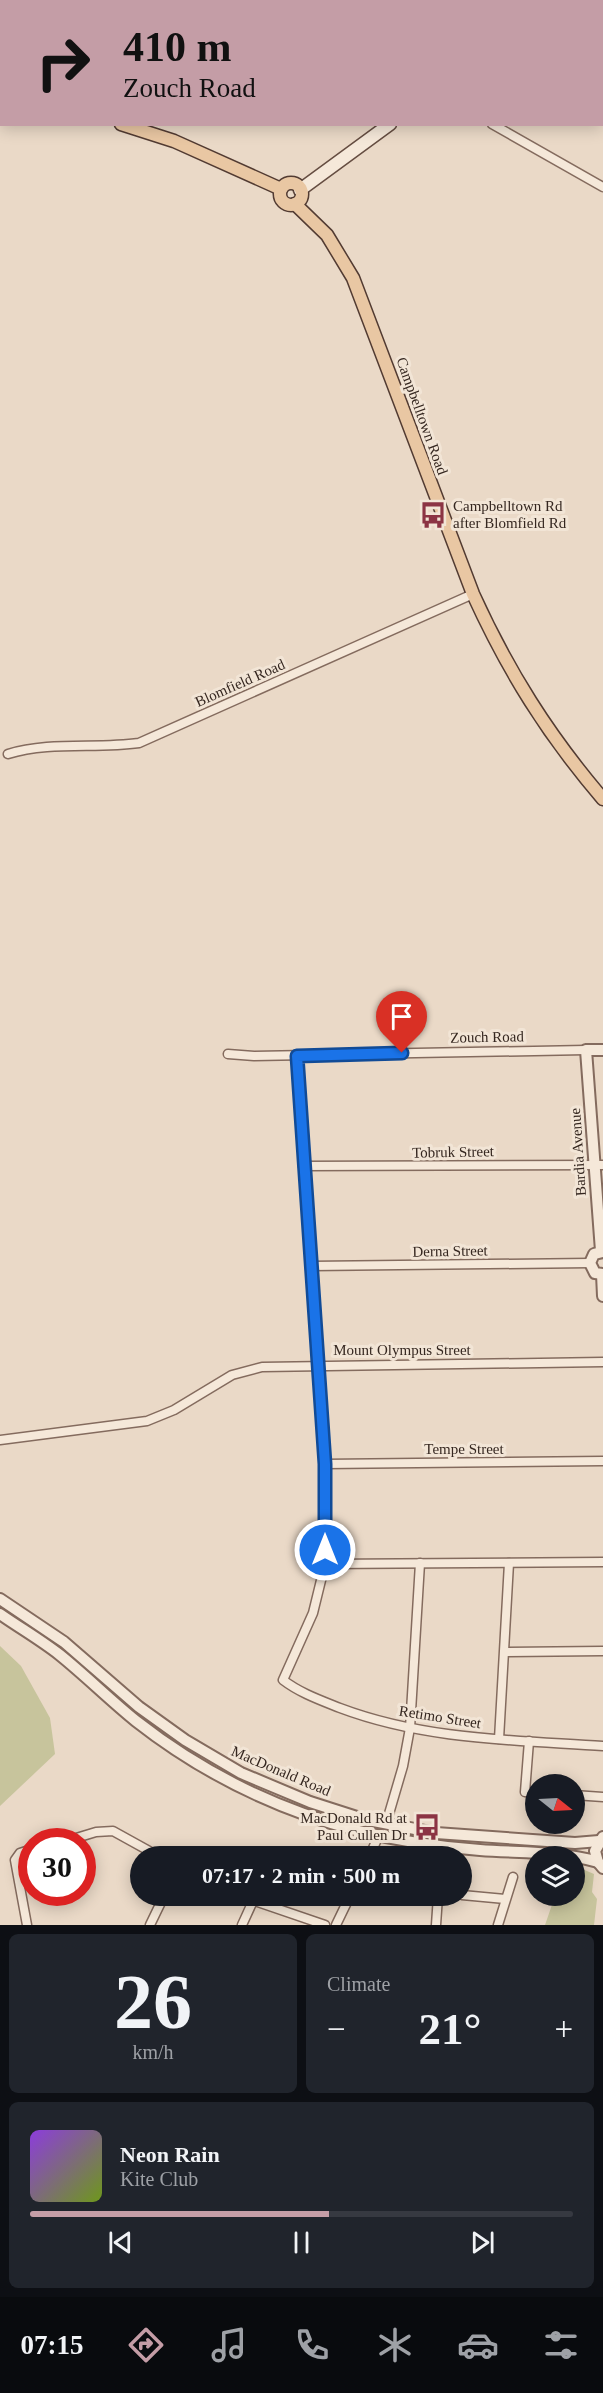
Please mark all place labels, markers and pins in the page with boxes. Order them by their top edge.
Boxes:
place label: Campbelltown Rd after Blomfield Rd [453,498,567,531]
bus stop icon: Campbelltown Rd after Blomfield Rd [418,500,448,530]
pin [376,991,427,1053]
place label: MacDonald Rd at Paul Cullen Dr [300,1810,408,1843]
bus stop icon: MacDonald Rd at Paul Cullen Dr [412,1812,442,1842]

